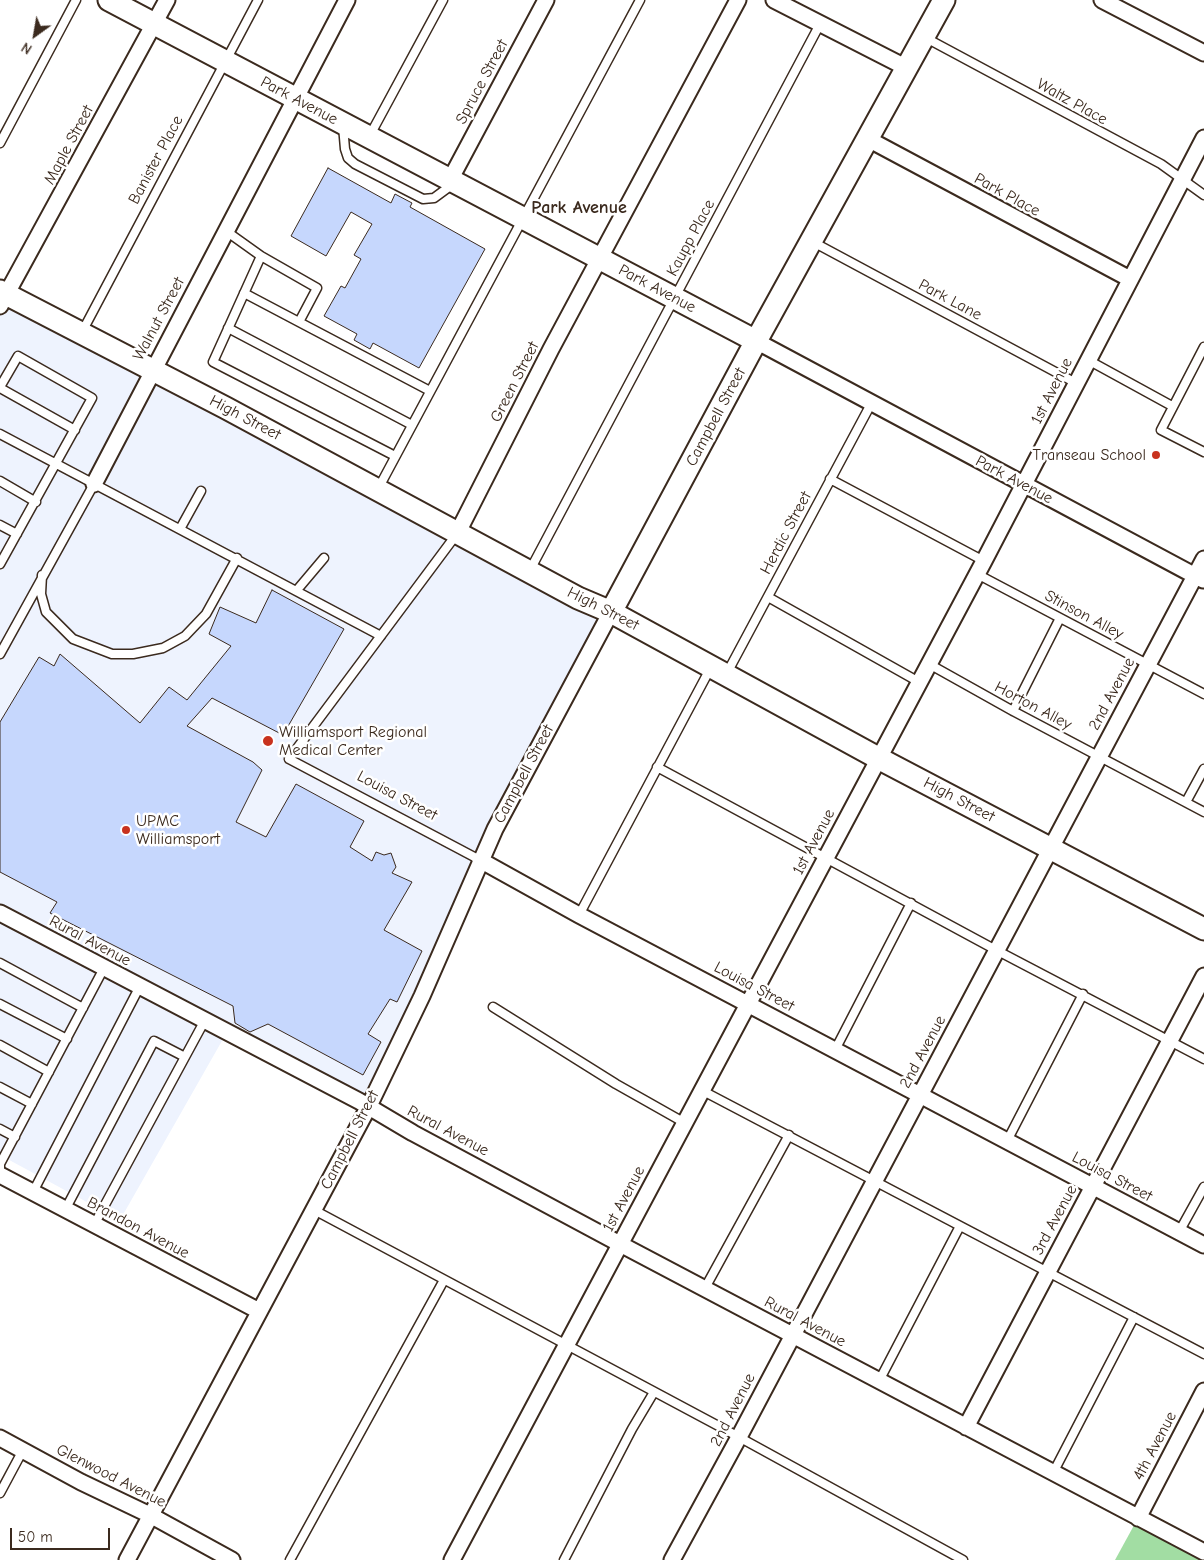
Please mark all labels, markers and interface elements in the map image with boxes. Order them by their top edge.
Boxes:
north arrow [10,10,60,60]
street label: Spruce Street [452,36,512,128]
text: N [18,39,35,58]
street label: Park Avenue [257,73,341,129]
street label: Waltz Place [1033,75,1111,129]
street label: Maple Street [40,102,98,188]
street label: Banister Place [125,112,187,208]
street label: Park Place [971,169,1043,221]
street label: Kaupp Place [663,196,719,280]
district label: Park Avenue [531,197,627,219]
street label: Park Avenue [615,261,699,317]
street label: Walnut Street [129,274,189,364]
street label: Park Lane [915,275,985,325]
street label: Green Street [487,339,543,425]
street label: 1st Avenue [1027,355,1077,427]
street label: Campbell Street [682,364,750,470]
street label: High Street [206,391,284,445]
place label: Transeau School [1033,445,1146,465]
marker: Transeau School [1150,449,1162,461]
street label: Park Avenue [972,452,1056,508]
street label: Herdic Street [756,488,816,578]
street label: High Street [564,583,642,635]
street label: Stinson Alley [1041,586,1127,644]
street label: 2nd Avenue [1085,654,1139,734]
street label: Horton Alley [991,678,1075,734]
street label: Campbell Street [490,721,558,827]
place label: Williamsport Regional Medical Center [279,722,427,760]
marker: Williamsport Regional Medical Center [261,734,275,748]
street label: Louisa Street [354,767,440,825]
street label: High Street [920,773,998,827]
street label: 1st Avenue [789,806,839,878]
place label: UPMC Williamsport [136,811,220,849]
marker: UPMC Williamsport [120,824,132,836]
street label: Rural Avenue [46,911,134,971]
street label: Louisa Street [711,958,797,1016]
street label: 2nd Avenue [896,1012,950,1092]
street label: Campbell Street [317,1087,383,1193]
street label: Rural Avenue [404,1101,492,1161]
street label: Louisa Street [1069,1148,1155,1206]
street label: 1st Avenue [599,1163,649,1235]
street label: 3rd Avenue [1029,1182,1081,1258]
street label: Brandon Avenue [84,1193,192,1263]
street label: Rural Avenue [761,1292,849,1352]
street label: 2nd Avenue [706,1370,760,1450]
street label: 4th Avenue [1129,1408,1181,1484]
street label: Glenwood Avenue [53,1440,169,1512]
scale bar [12,1518,112,1550]
text: 50 m [18,1528,53,1546]

